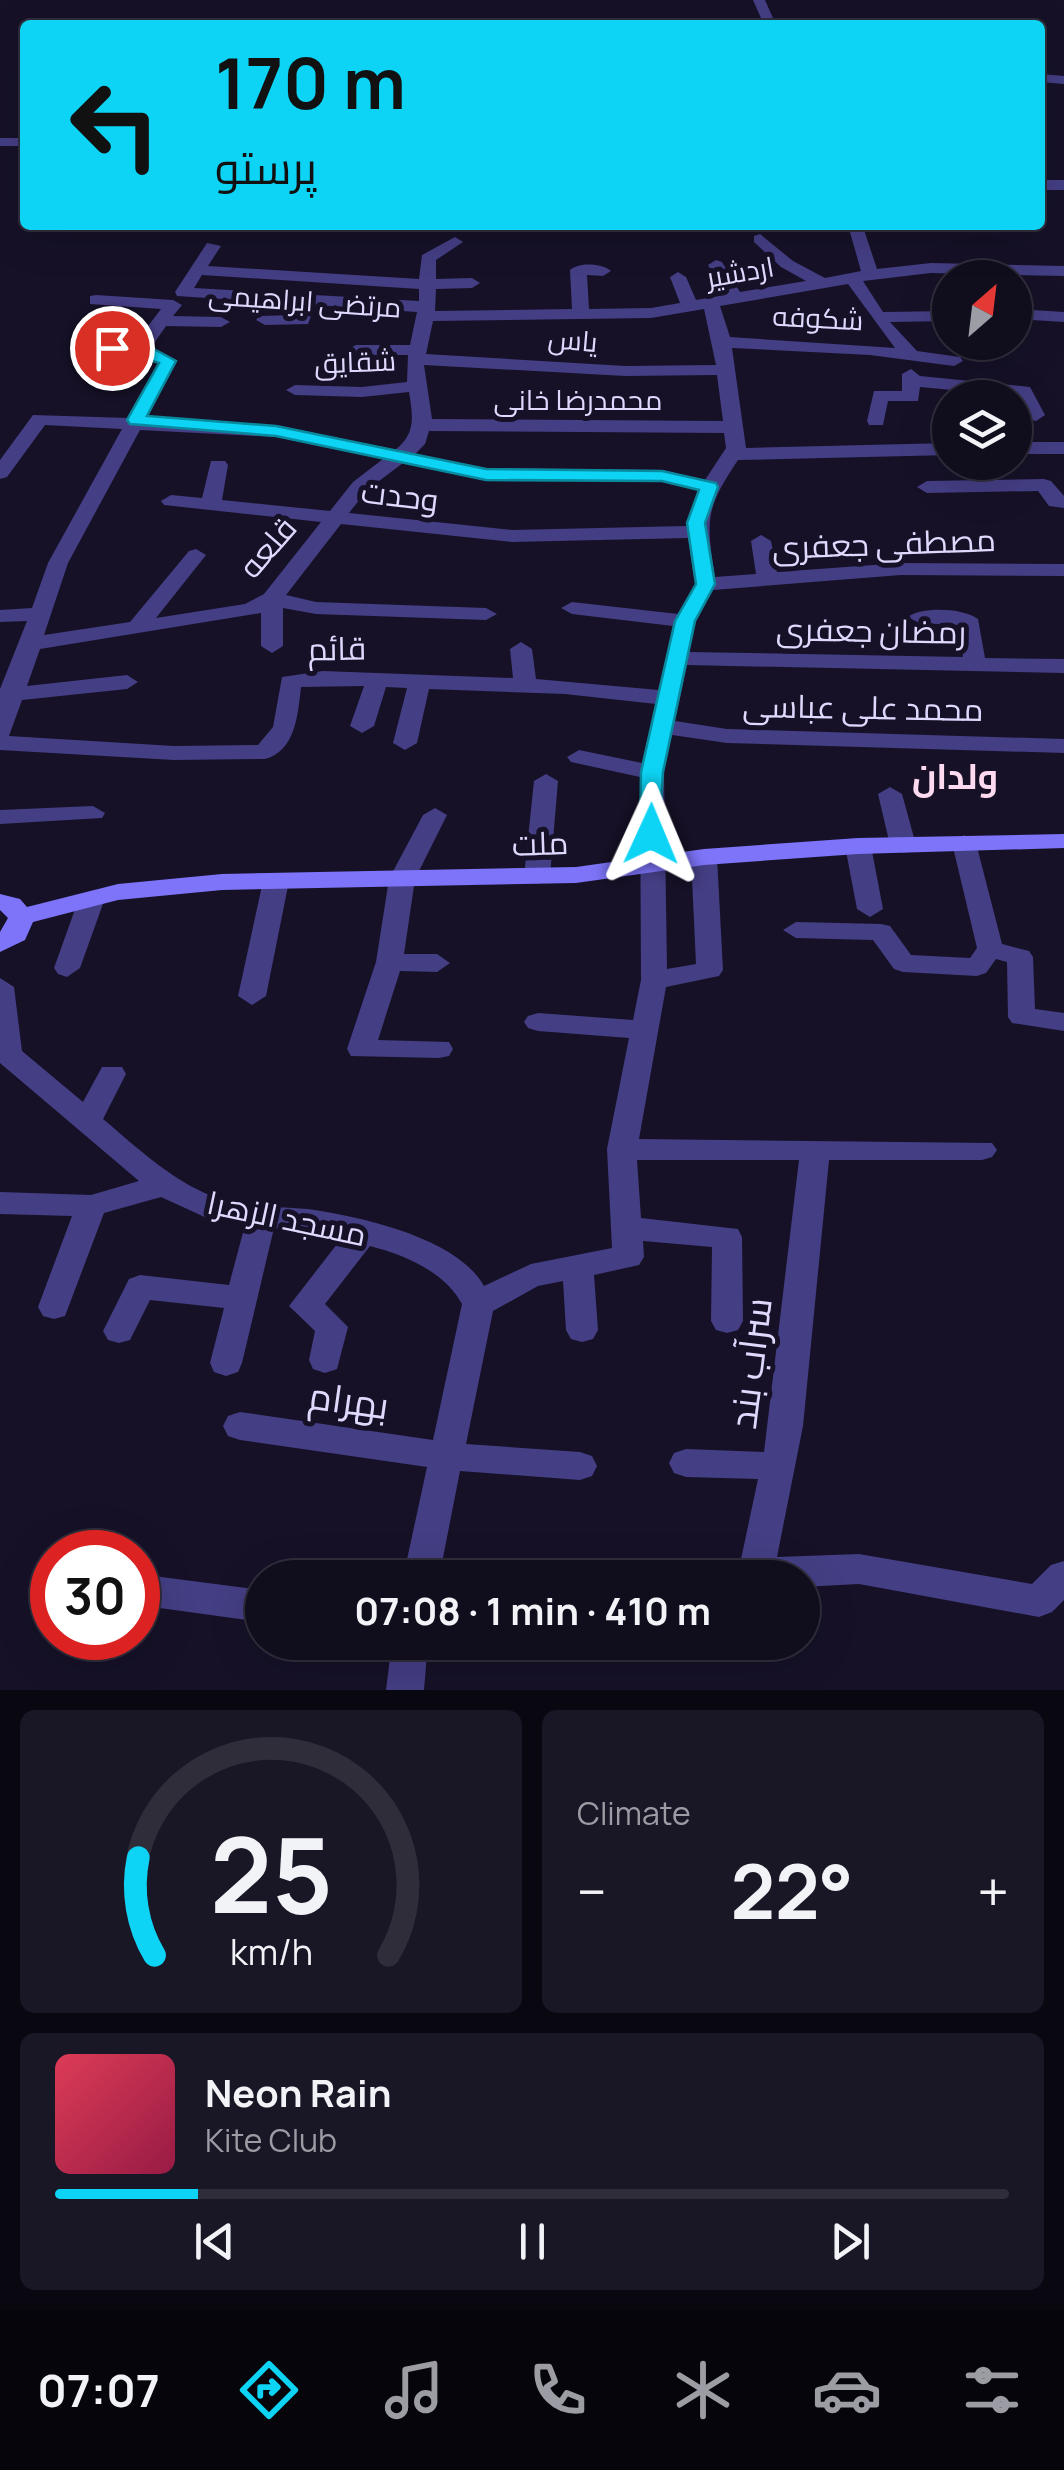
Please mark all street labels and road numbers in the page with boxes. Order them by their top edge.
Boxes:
street label: اردشیر [701,246,777,296]
street label: مرتضی ابراهیمی [207,274,403,326]
street label: شکوفه [772,296,864,338]
street label: یاس [547,318,600,360]
street label: شقایق [313,341,397,381]
street label: محمدرضا خانی [494,380,662,418]
street label: وحدت [359,468,441,522]
street label: قلعه [228,507,306,587]
street label: مصطفی جعفری [771,517,997,569]
street label: رمضان جعفری [776,606,966,654]
street label: قائم [307,625,367,672]
street label: محمد علی عباسی [742,683,984,731]
street label: ملت [511,820,569,866]
street label: مسجد الزهرا [203,1180,371,1256]
street label: سرآب بند [715,1294,783,1432]
street label: بهرام [305,1368,393,1432]

